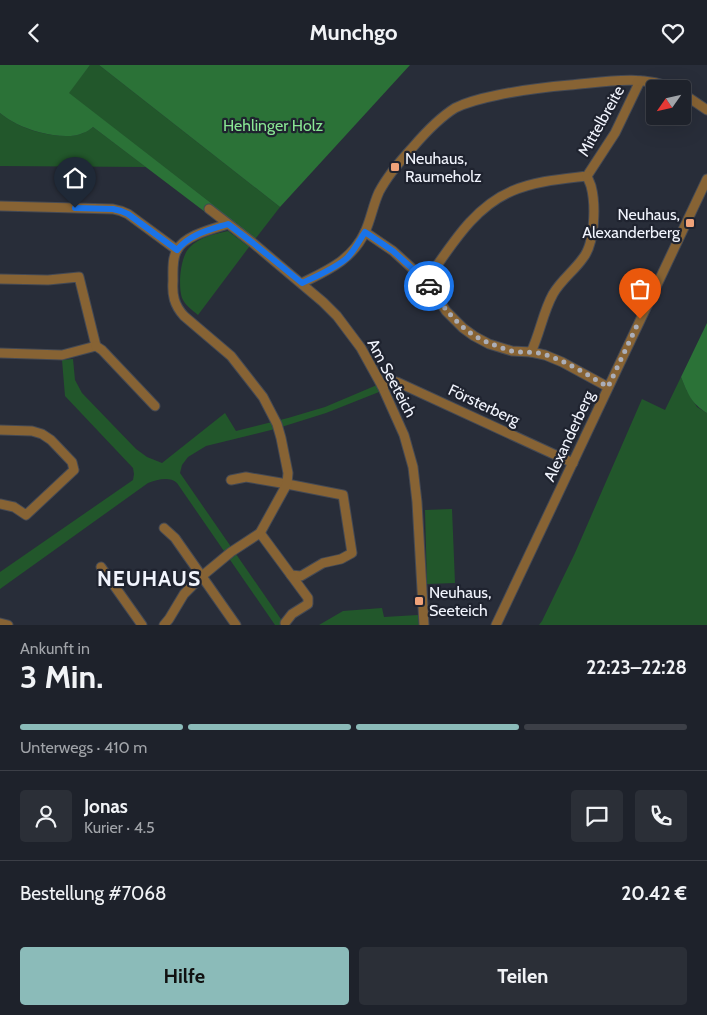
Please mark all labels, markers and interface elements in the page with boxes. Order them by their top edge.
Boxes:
icon: back [20,19,48,47]
text: Munchgo [310,19,397,46]
icon: heart [659,19,687,47]
north arrow [646,80,691,125]
map controls [646,80,691,125]
street label: Mittelbreite [574,82,628,160]
park label: Hehlinger Holz [223,116,323,135]
place label: Neuhaus, Raumeholz [405,149,482,186]
pin [54,157,96,208]
marker: Neuhaus, Raumeholz [389,161,401,173]
icon: home [61,164,89,192]
place label: Neuhaus, Alexanderberg [582,205,681,242]
marker: Neuhaus, Alexanderberg [684,217,696,229]
courier [404,261,454,311]
pin [619,268,661,319]
icon: car [415,272,443,300]
icon: bag [626,275,654,303]
street label: Am Seeteich [363,336,421,420]
street label: Försterberg [445,380,524,430]
street label: Alexanderberg [540,387,599,484]
district label: NEUHAUS [97,566,201,591]
place label: Neuhaus, Seeteich [429,583,491,620]
marker: Neuhaus, Seeteich [413,595,425,607]
text: Ankunft in [20,639,90,658]
text: 22:23–22:28 [586,656,687,679]
text: 3 Min. [20,657,103,696]
text: Unterwegs · 410 m [20,738,147,757]
button: person [20,790,72,842]
button: chat [571,790,623,842]
button: phone [635,790,687,842]
text: Jonas [84,795,128,818]
text: Kurier · 4.5 [84,818,155,837]
text: Bestellung #7068 [20,882,167,905]
text: 20.42 € [621,882,687,905]
button: Hilfe [20,947,349,1005]
button: Teilen [359,947,687,1005]

